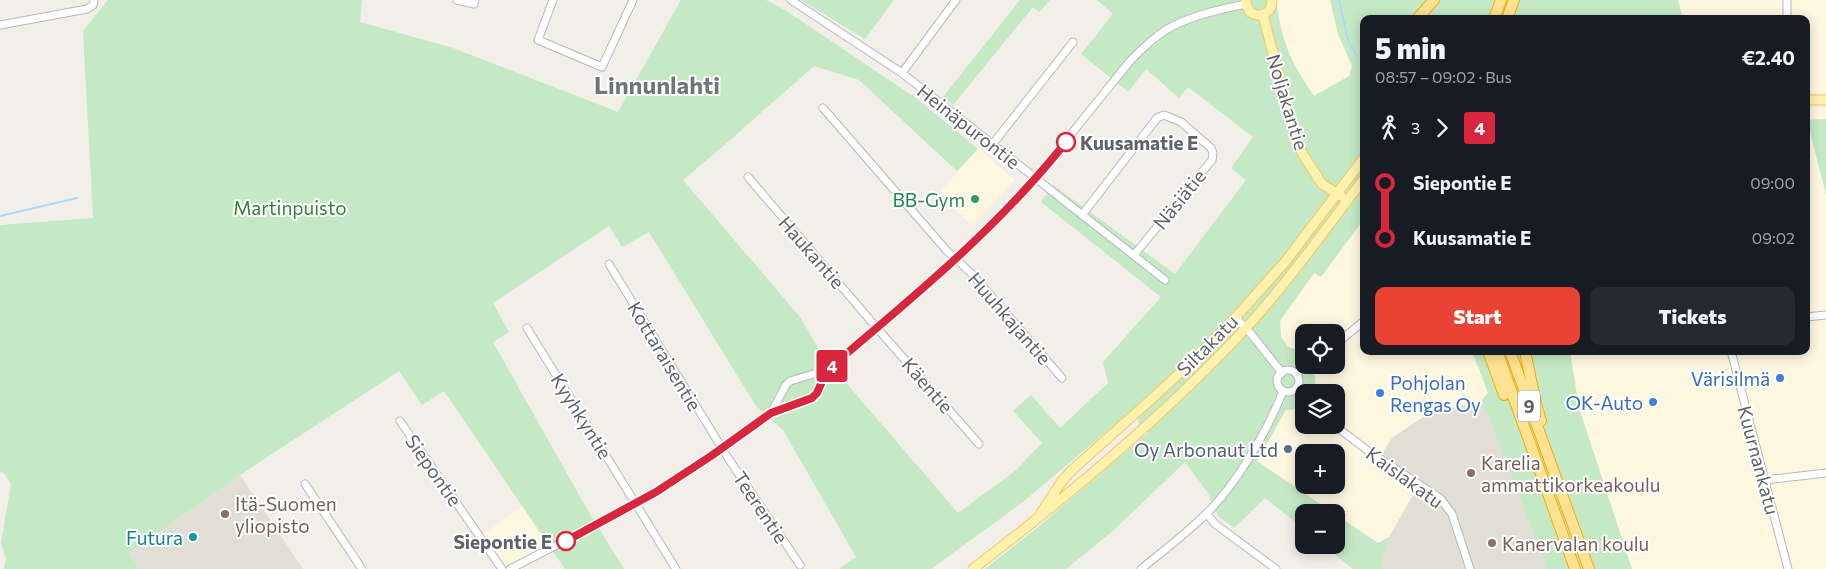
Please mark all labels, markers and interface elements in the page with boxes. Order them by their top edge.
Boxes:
text: 5 min [1375,31,1446,65]
text: €2.40 [1742,46,1795,69]
street label: Noljakantie [1263,51,1313,153]
text: 08:57 – 09:02 · Bus [1375,67,1512,86]
district label: Linnunlahti [594,70,720,99]
street label: Heinäpurontie [913,79,1025,173]
icon: walk [1375,114,1403,142]
icon: forward [1428,114,1456,142]
text: 4 [1474,117,1485,139]
text: 3 [1411,118,1420,137]
place label: Kuusamatie E [1080,131,1198,154]
marker: Kuusamatie E [1056,132,1076,152]
street label: Näsiätie [1148,164,1210,234]
text: Siepontie E [1413,171,1512,194]
text: 09:00 [1750,173,1795,192]
place label: BB-Gym [893,188,965,211]
marker: BB-Gym [969,193,981,205]
park label: Martinpuisto [233,196,347,219]
street label: Haukantie [774,211,850,293]
text: Kuusamatie E [1413,226,1531,249]
text: 09:02 [1752,228,1795,247]
street label: Huuhkajantie [964,267,1056,369]
button: Start [1375,287,1580,345]
button: Tickets [1590,287,1795,345]
street label: Kottaraisentie [623,297,707,415]
street label: Siltakatu [1172,310,1242,380]
map controls [1295,324,1345,554]
button: locate [1295,324,1345,374]
line badge: 4 [816,350,848,382]
street label: Käentie [898,352,958,418]
text: 4 [826,355,838,377]
place label: Värisilmä [1691,367,1770,390]
street label: Kyyhkyntie [547,369,617,463]
place label: Pohjolan Rengas Oy [1390,371,1481,416]
marker: Värisilmä [1774,372,1786,384]
button: layers [1295,384,1345,434]
marker: Pohjolan Rengas Oy [1374,387,1386,399]
road number: 9 [1518,391,1540,422]
place label: OK-Auto [1566,391,1643,414]
marker: OK-Auto [1647,396,1659,408]
street label: Kuurnankatu [1733,403,1785,517]
street label: Siepontie [401,430,467,510]
place label: Oy Arbonaut Ltd [1134,438,1278,461]
street label: Kaislakatu [1362,441,1448,513]
marker: Oy Arbonaut Ltd [1282,443,1294,455]
button: + [1295,444,1345,494]
place label: Karelia ammattikorkeakoulu [1481,451,1660,496]
street label: Teerentie [729,467,793,547]
marker: Karelia ammattikorkeakoulu [1465,467,1477,479]
place label: Itä-Suomen yliopisto [235,492,337,537]
button: − [1295,504,1345,554]
marker: Itä-Suomen yliopisto [219,508,231,520]
place label: Futura [126,526,183,549]
place label: Siepontie E [453,530,552,553]
marker: Futura [187,531,199,543]
marker: Siepontie E [556,531,576,551]
place label: Kanervalan koulu [1502,532,1649,555]
marker: Kanervalan koulu [1486,537,1498,549]

